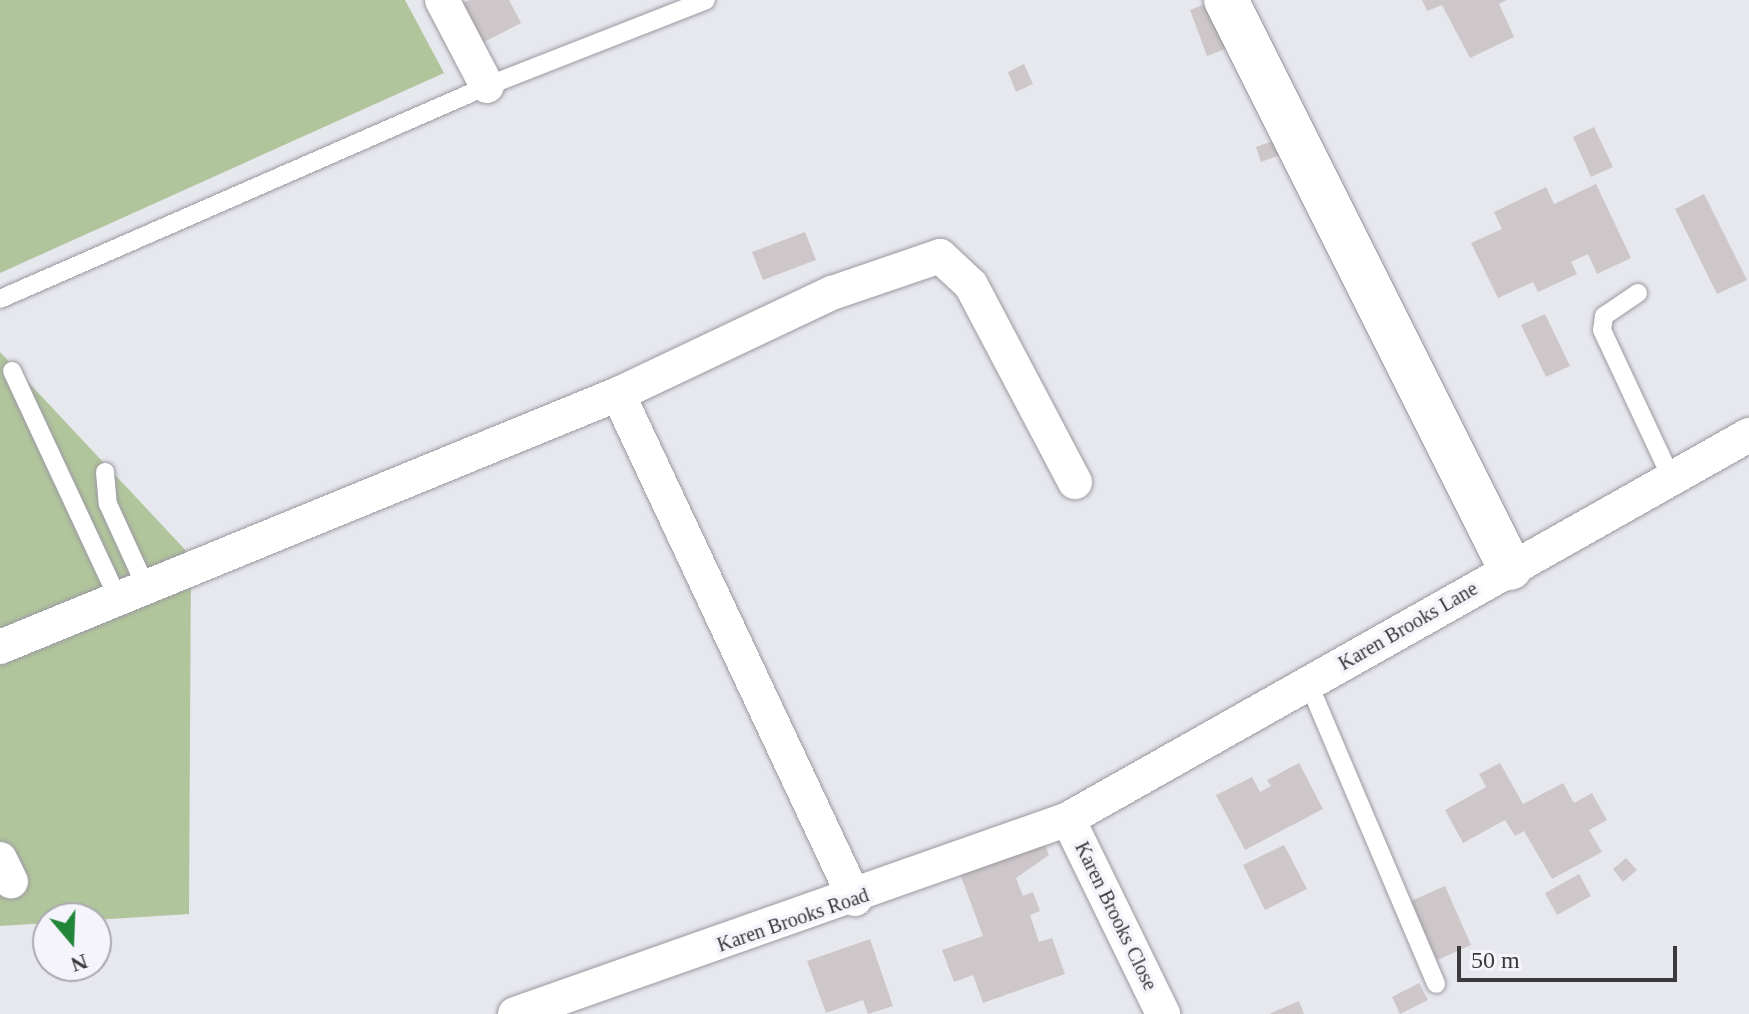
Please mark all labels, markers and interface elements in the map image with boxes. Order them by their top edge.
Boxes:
street label: Karen Brooks Lane [1334,576,1482,676]
street label: Karen Brooks Close [1070,838,1162,994]
street label: Karen Brooks Road [714,883,872,957]
north arrow [32,902,112,982]
scale bar [1461,930,1681,980]
text: 50 m [1471,947,1520,973]
text: N [68,949,91,978]

